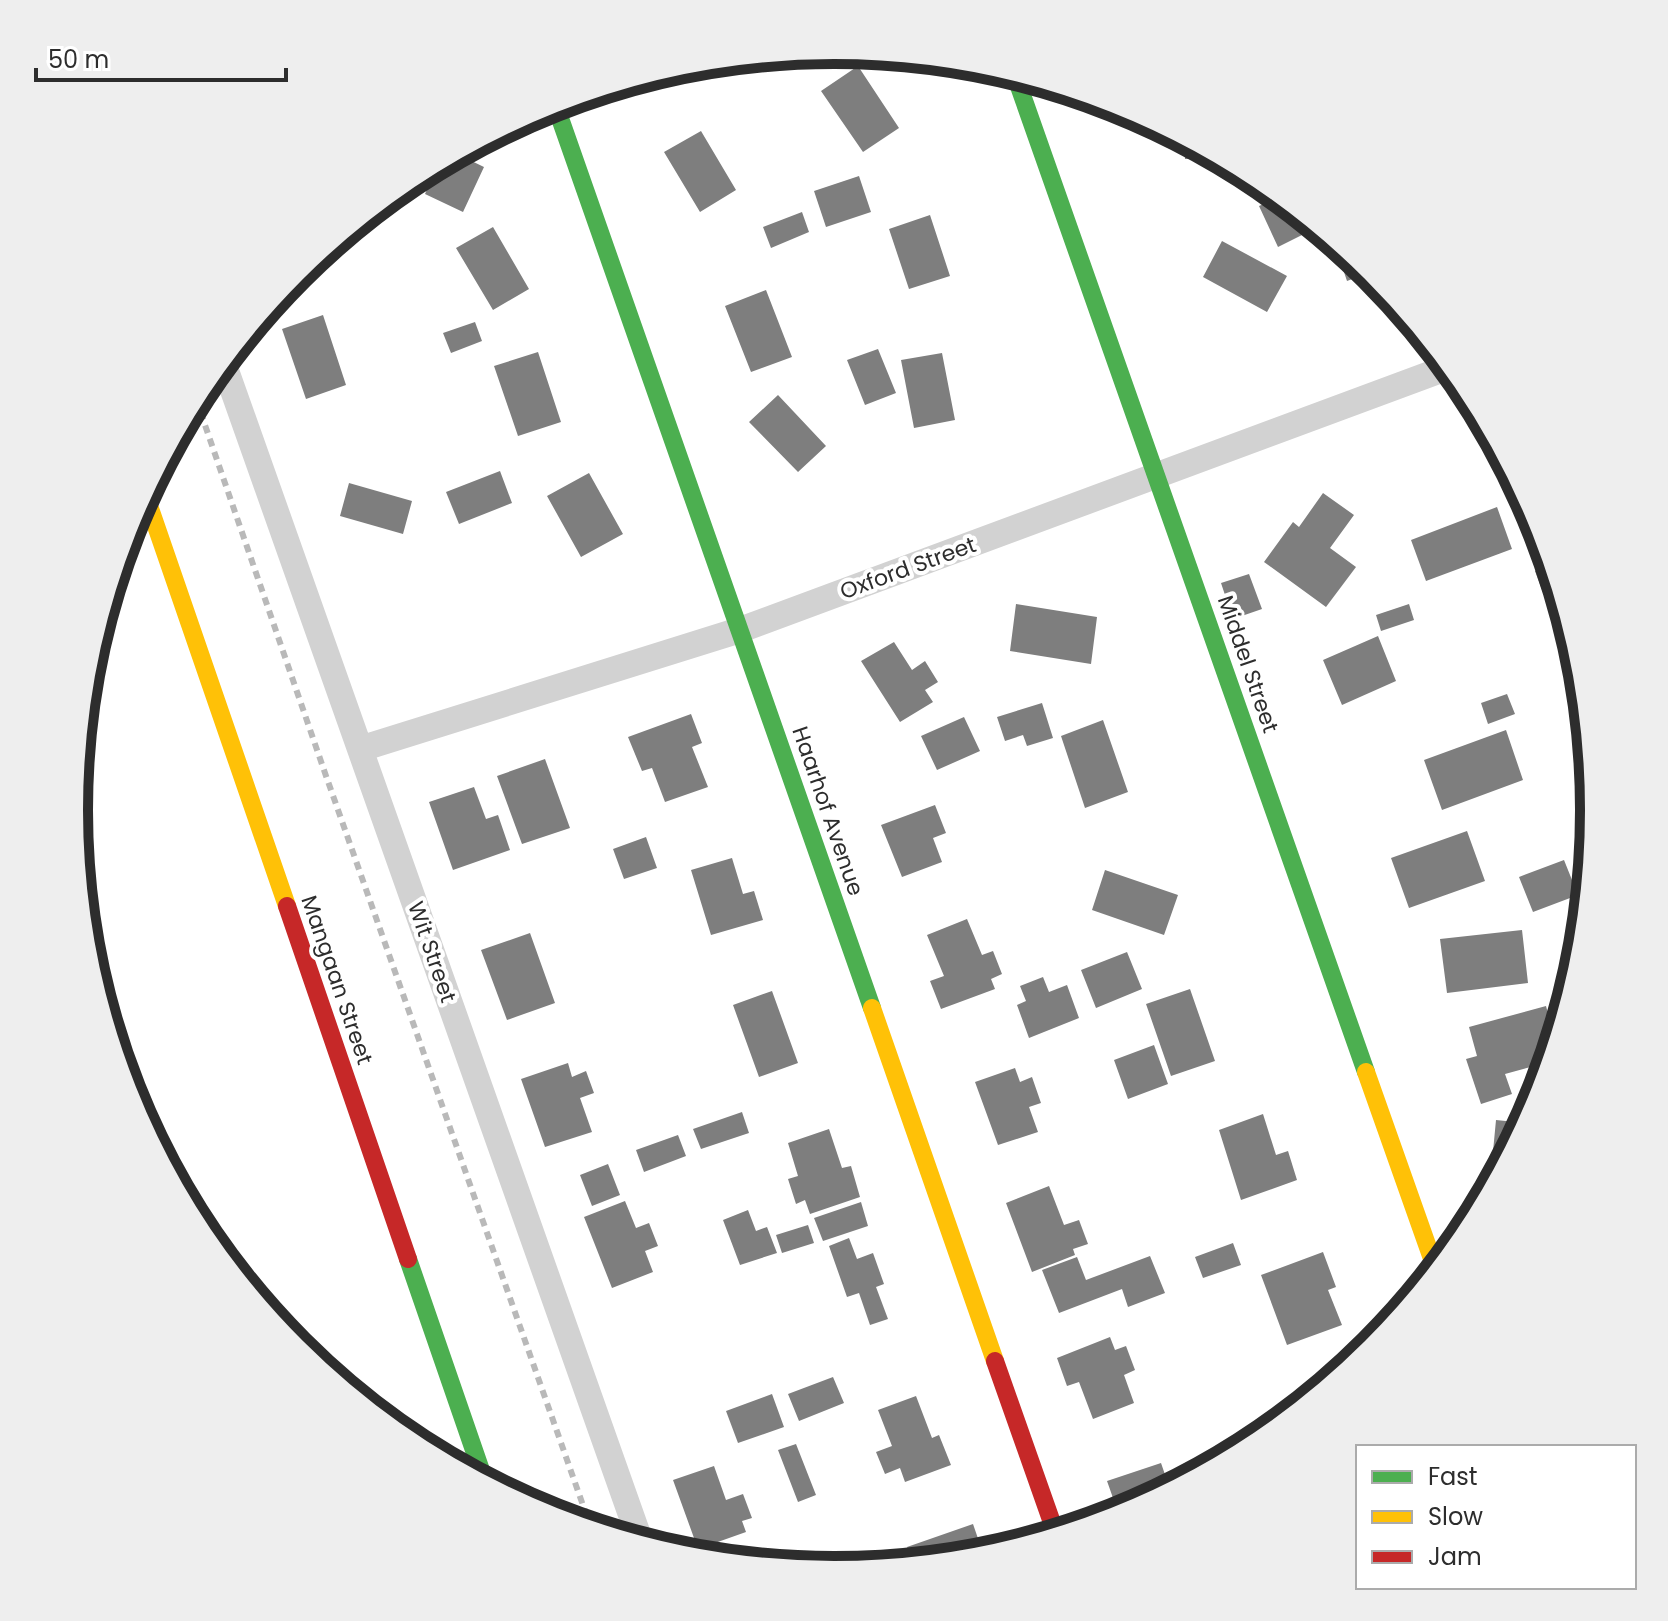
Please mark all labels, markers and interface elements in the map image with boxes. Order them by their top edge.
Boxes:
scale bar [36,32,286,82]
text: 50 m [48,43,109,76]
street label: Oxford Street [836,529,980,607]
street label: Middel Street [1210,591,1286,737]
street label: Haarhof Avenue [785,722,871,900]
street label: Mangaan Street [294,891,380,1069]
street label: Wit Street [400,897,464,1007]
legend [1356,1445,1636,1589]
text: Fast [1428,1460,1478,1493]
text: Slow [1428,1500,1483,1533]
text: Jam [1428,1540,1482,1573]

